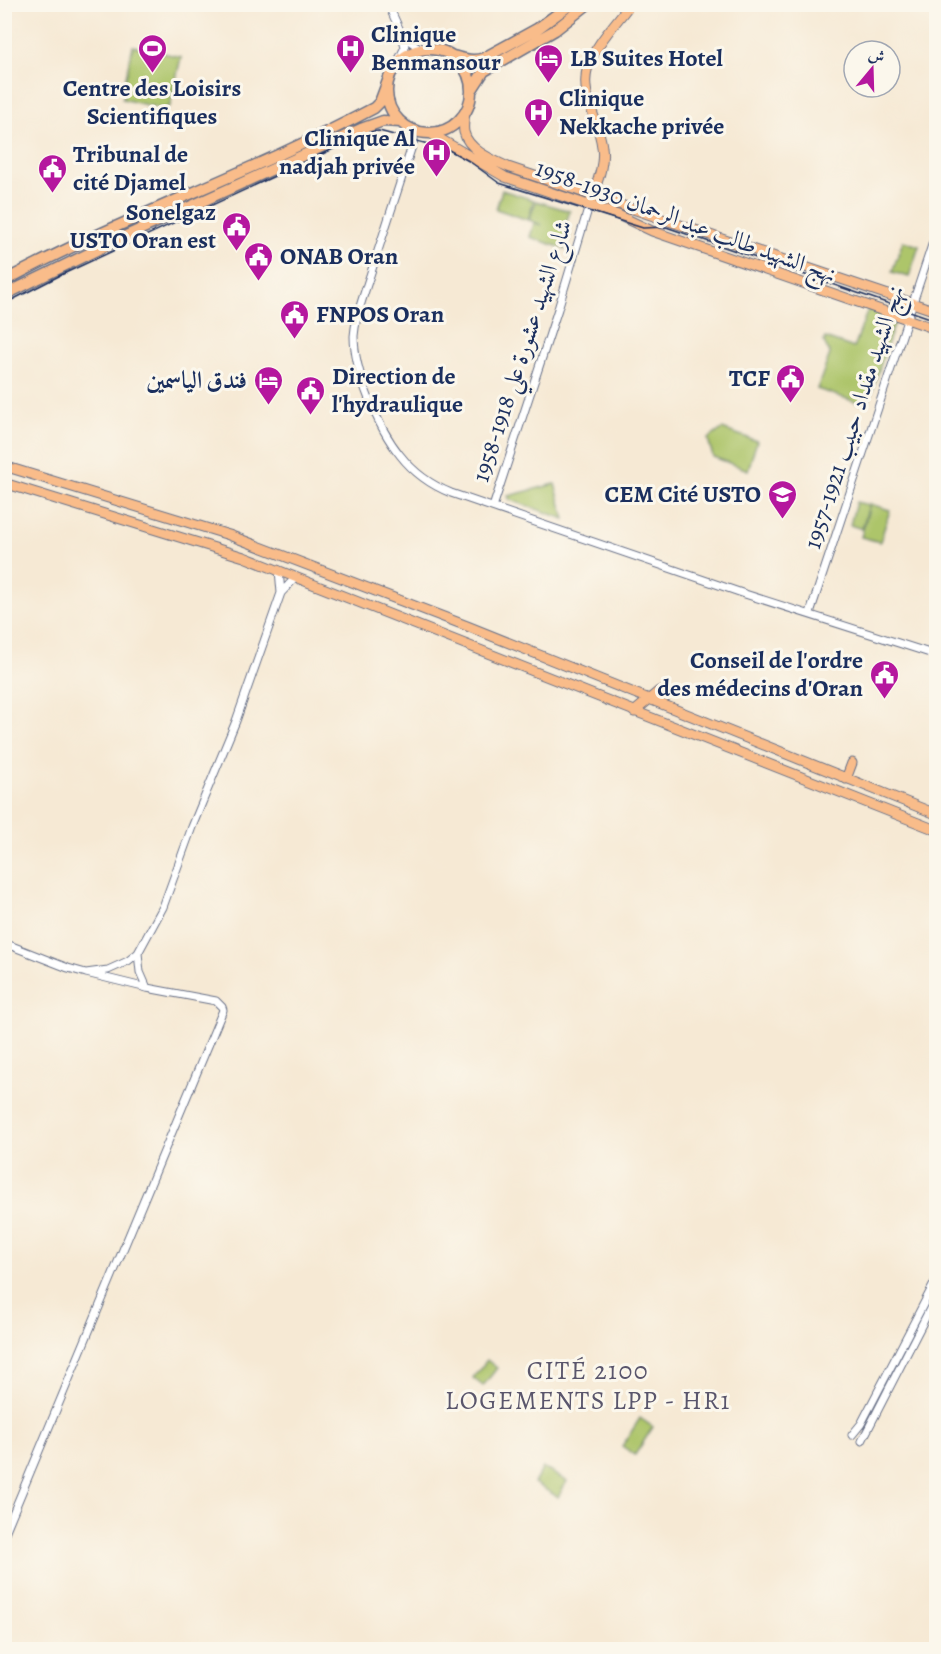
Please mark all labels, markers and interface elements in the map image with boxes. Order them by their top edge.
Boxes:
place label: Clinique Benmansour [371,18,501,78]
sports icon: Centre des Loisirs Scientifiques [136,32,168,74]
hospital icon: Clinique Benmansour [334,32,366,74]
north arrow [842,39,902,99]
hotel icon: LB Suites Hotel [533,42,565,84]
place label: LB Suites Hotel [570,42,724,74]
text: ش [865,43,888,69]
place label: Centre des Loisirs Scientifiques [63,72,241,132]
place label: Clinique Nekkache privée [559,82,724,142]
hospital icon: Clinique Nekkache privée [522,96,554,138]
place label: Clinique Al nadjah privée [279,122,416,182]
hospital icon: Clinique Al nadjah privée [420,136,452,178]
place label: Tribunal de cité Djamel [73,138,188,198]
public building icon: Tribunal de cité Djamel [36,152,68,194]
street label: نهج الشهيد طالب عبد الرحمان 1930-1958 [529,152,841,295]
place label: Sonelgaz USTO Oran est [70,196,216,256]
public building icon: Sonelgaz USTO Oran est [221,210,253,252]
street label: شارع الشهيد عشورة علي 1918-1958 [464,216,586,488]
public building icon: ONAB Oran [243,240,275,282]
place label: ONAB Oran [280,240,399,272]
street label: نهج الشهيد مقداد حبيب 1921-1957 [796,281,917,555]
public building icon: FNPOS Oran [279,298,311,340]
place label: FNPOS Oran [316,298,445,330]
place label: Direction de l'hydraulique [332,360,463,420]
place label: TCF [729,362,770,394]
public building icon: TCF [775,362,807,404]
place label: فندق الياسمين [146,364,247,396]
hotel icon: فندق الياسمين [252,364,284,406]
public building icon: Direction de l'hydraulique [295,374,327,416]
place label: CEM Cité USTO [605,478,761,510]
school or university icon: CEM Cité USTO [766,478,798,520]
place label: Conseil de l'ordre des médecins d'Oran [657,644,864,704]
public building icon: Conseil de l'ordre des médecins d'Oran [868,658,900,700]
district label: CITÉ 2100 LOGEMENTS LPP - HR1 [445,1353,731,1418]

